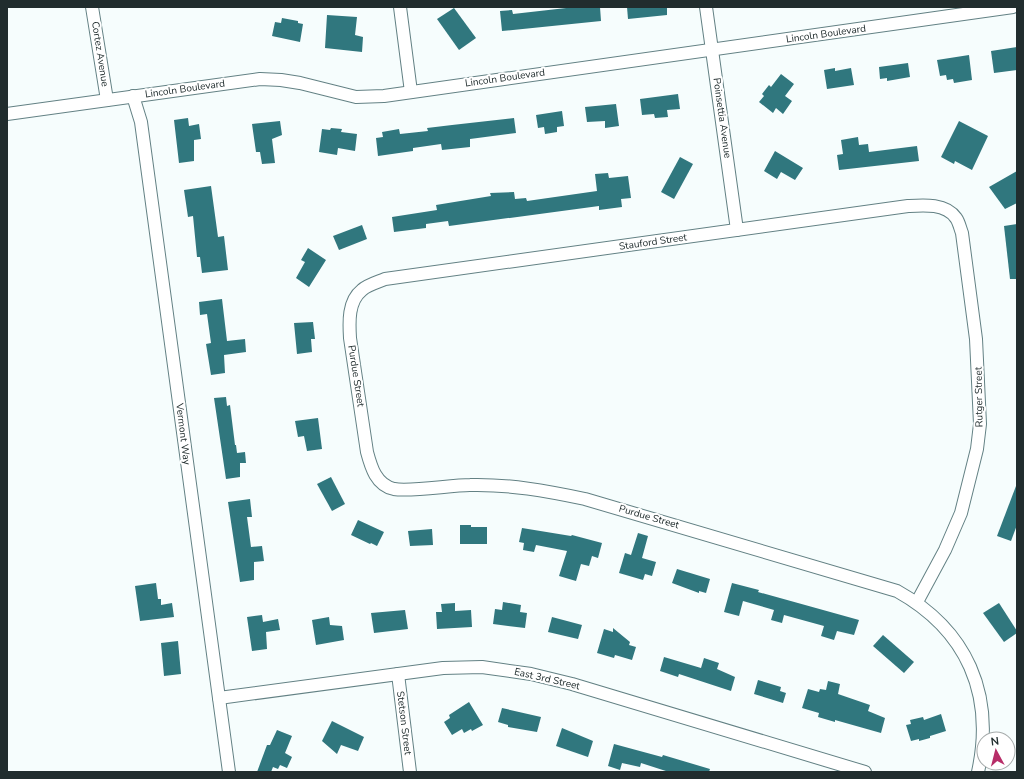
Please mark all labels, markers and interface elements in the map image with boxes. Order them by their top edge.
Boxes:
street label: Cortez Avenue [88,20,112,88]
street label: Lincoln Boulevard [785,21,867,47]
street label: Lincoln Boulevard [464,65,546,91]
street label: Lincoln Boulevard [144,76,226,102]
street label: Poinsettia Avenue [709,77,735,159]
street label: Stauford Street [618,230,688,254]
street label: Purdue Street [344,344,368,408]
street label: Rutger Street [971,366,987,427]
street label: Vermont Way [172,401,194,466]
street label: Purdue Street [617,502,681,532]
street label: East 3rd Street [513,665,582,693]
street label: Stetson Street [393,690,415,756]
north arrow [976,731,1016,771]
text: N [990,734,1000,750]

